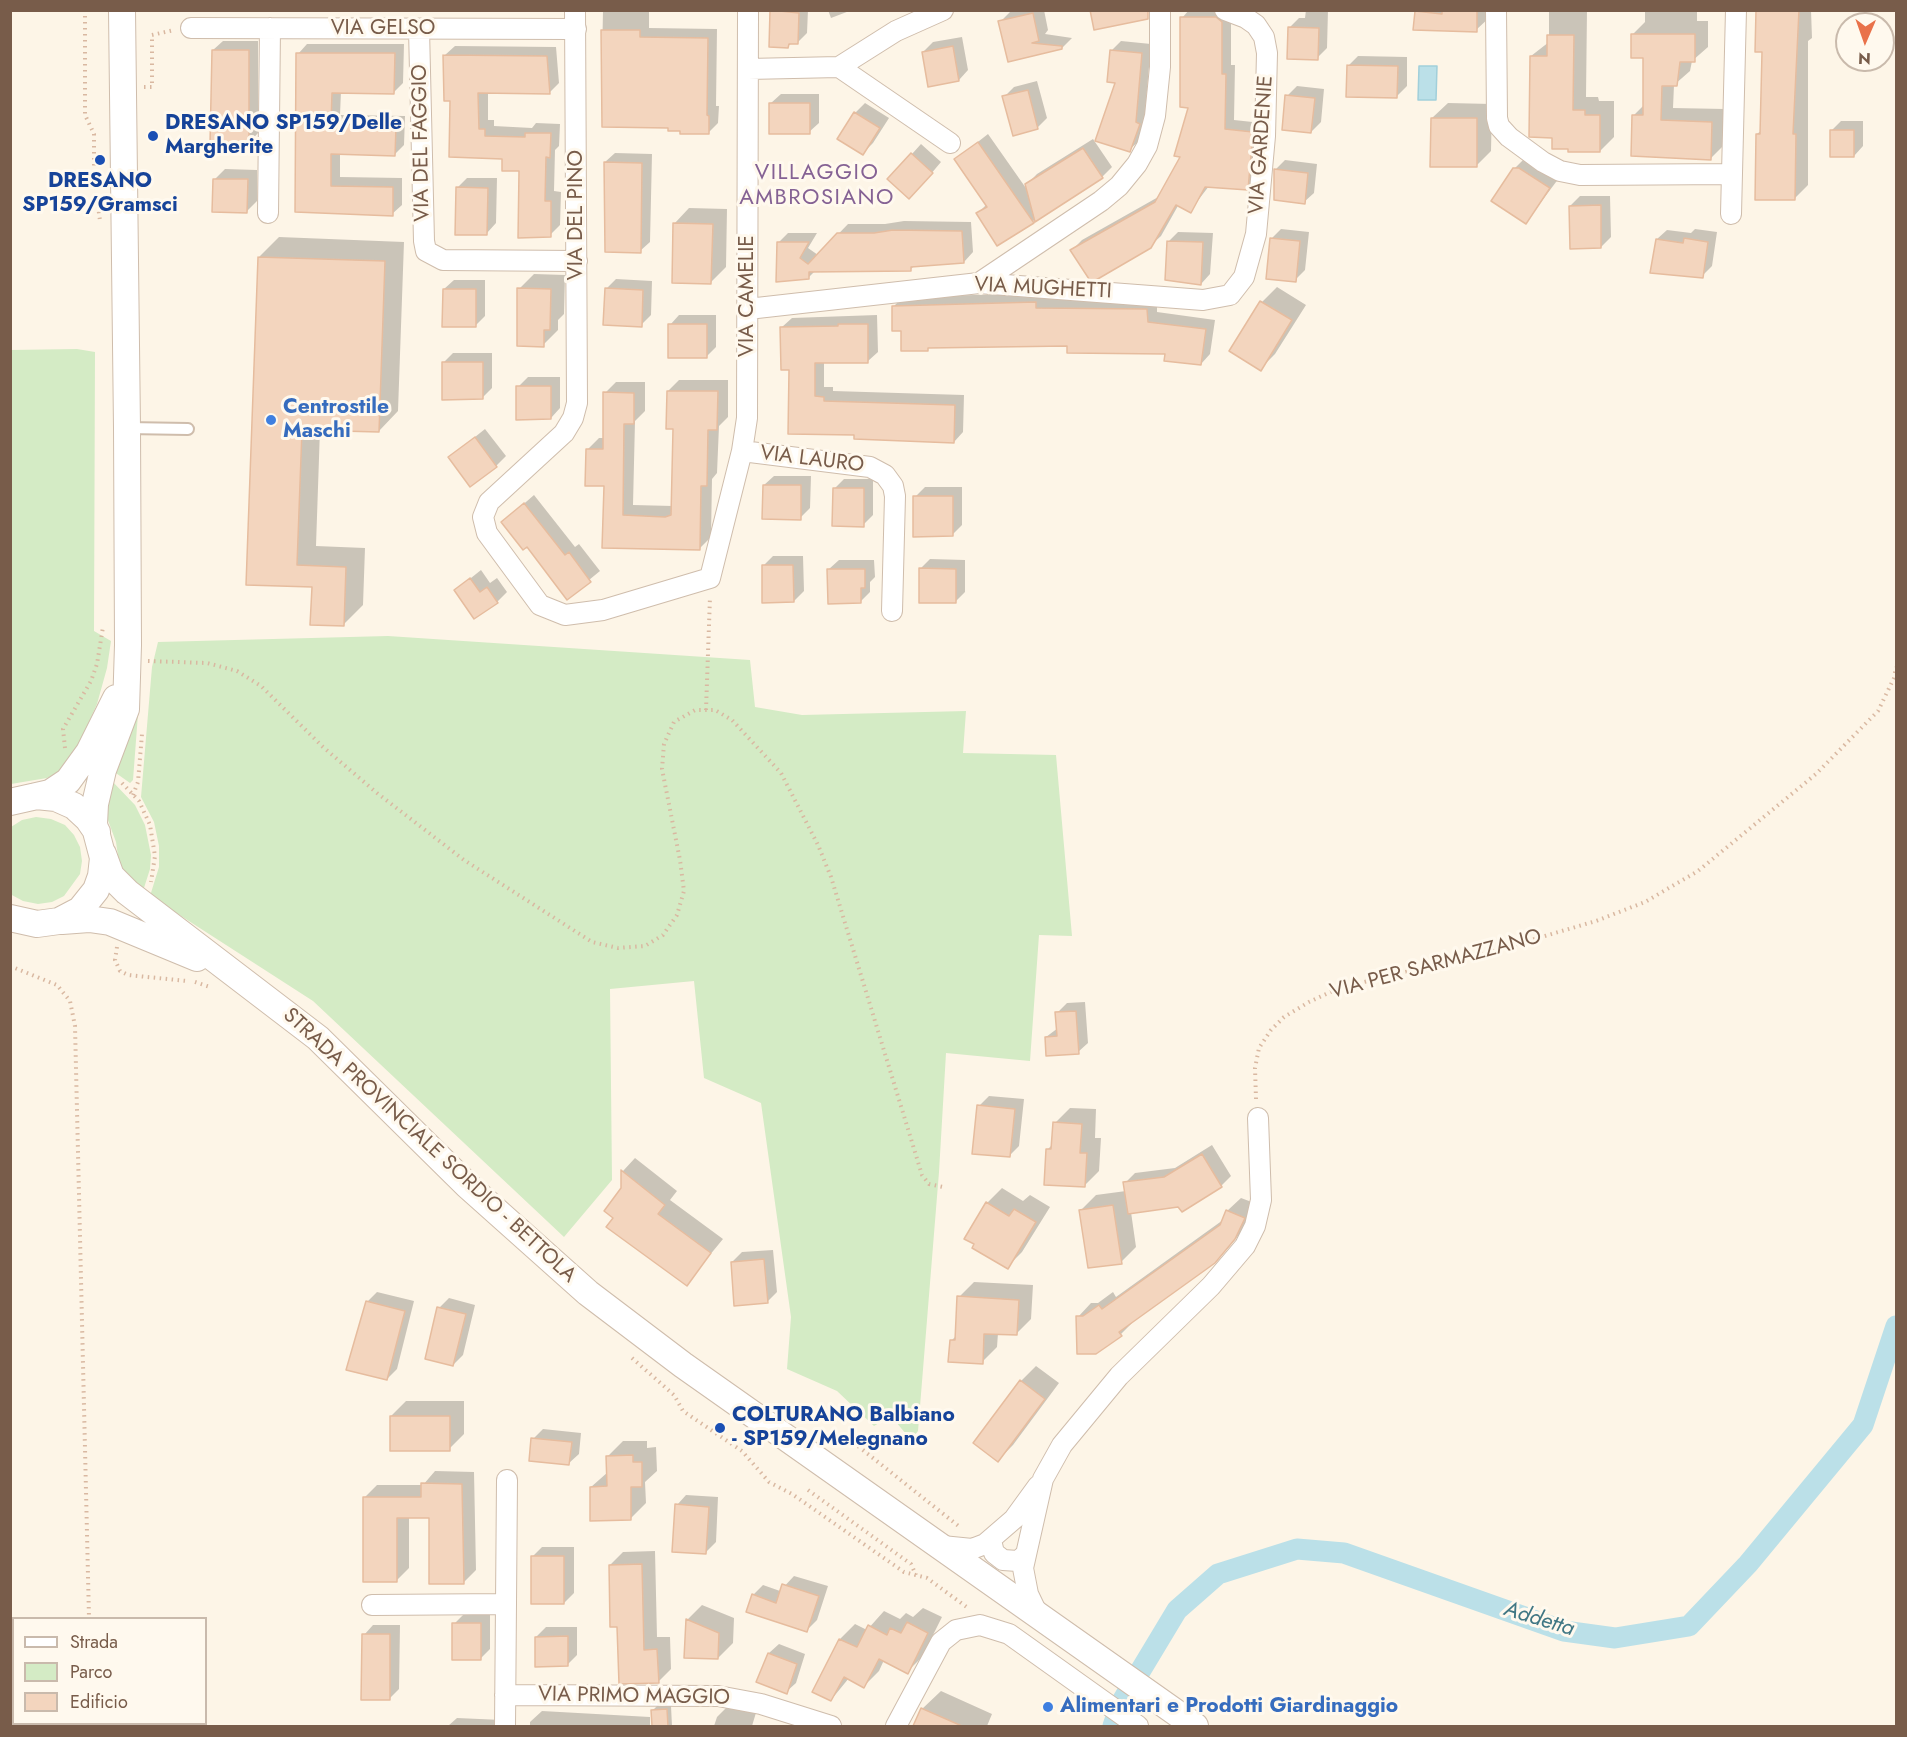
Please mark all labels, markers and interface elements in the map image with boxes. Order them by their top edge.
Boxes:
north arrow [1835,12,1895,72]
street label: VIA GELSO [331,16,435,42]
text: N [1858,47,1871,70]
street label: VIA DEL FAGGIO [408,64,436,222]
street label: VIA GARDENIE [1245,75,1279,215]
place label: DRESANO SP159/Delle Margherite [165,111,402,161]
marker: DRESANO SP159/Delle Margherite [146,129,160,143]
street label: VIA DEL PINO [564,150,590,280]
marker: DRESANO SP159/Gramsci [93,153,107,167]
district label: VILLAGGIO AMBROSIANO [739,161,895,212]
place label: DRESANO SP159/Gramsci [22,169,178,219]
street label: VIA CAMELIE [735,235,761,357]
street label: VIA MUGHETTI [974,273,1112,305]
place label: Centrostile Maschi [283,395,389,445]
marker: Centrostile Maschi [264,413,278,427]
street label: VIA LAURO [759,441,865,479]
street label: VIA PER SARMAZZANO [1328,925,1544,1005]
street label: STRADA PROVINCIALE SORDIO - BETTOLA [277,1003,581,1289]
place label: COLTURANO Balbiano - SP159/Melegnano [732,1403,955,1453]
marker: COLTURANO Balbiano - SP159/Melegnano [713,1421,727,1435]
water label: Addetta [1501,1597,1577,1643]
legend [12,1617,207,1725]
text: Strada [70,1629,118,1655]
text: Parco [70,1659,112,1685]
street label: VIA PRIMO MAGGIO [538,1683,730,1711]
text: Edificio [70,1689,128,1715]
place label: Alimentari e Prodotti Giardinaggio [1060,1694,1398,1720]
marker: Alimentari e Prodotti Giardinaggio [1041,1700,1055,1714]

